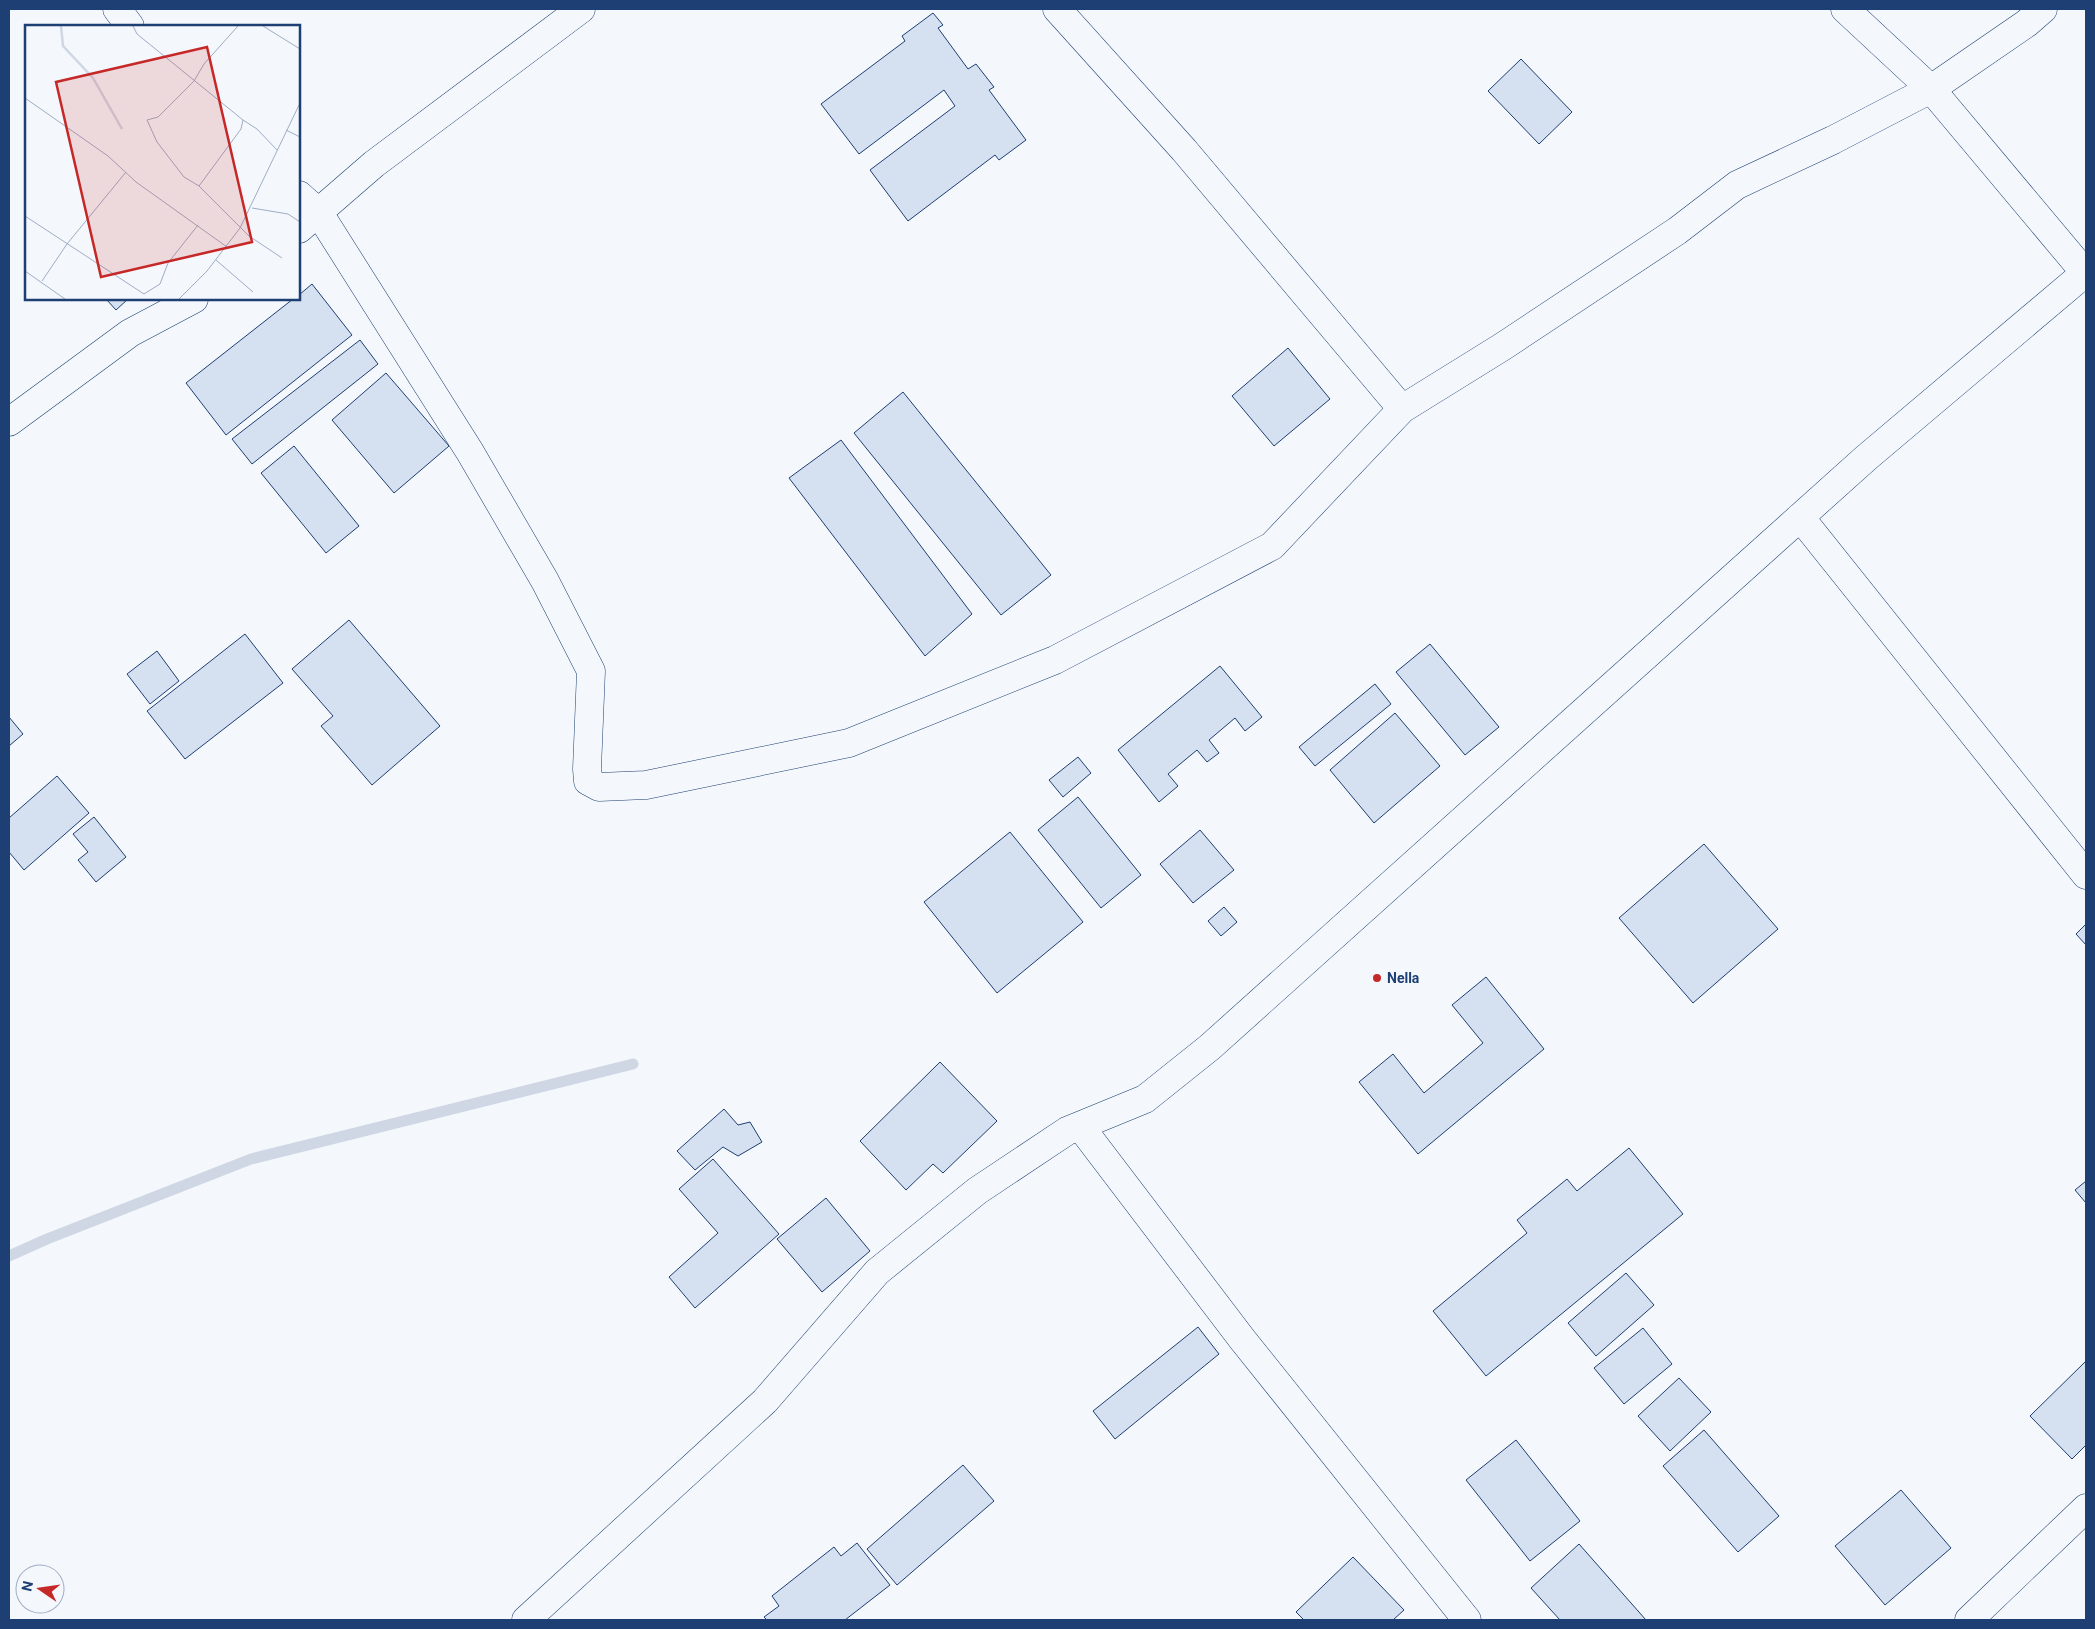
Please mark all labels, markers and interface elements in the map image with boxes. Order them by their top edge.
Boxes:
inset map [25,25,300,300]
place label: Nella [1387,970,1420,986]
marker: Nella [1371,972,1383,984]
north arrow [15,1564,65,1614]
text: N [18,1579,36,1593]

